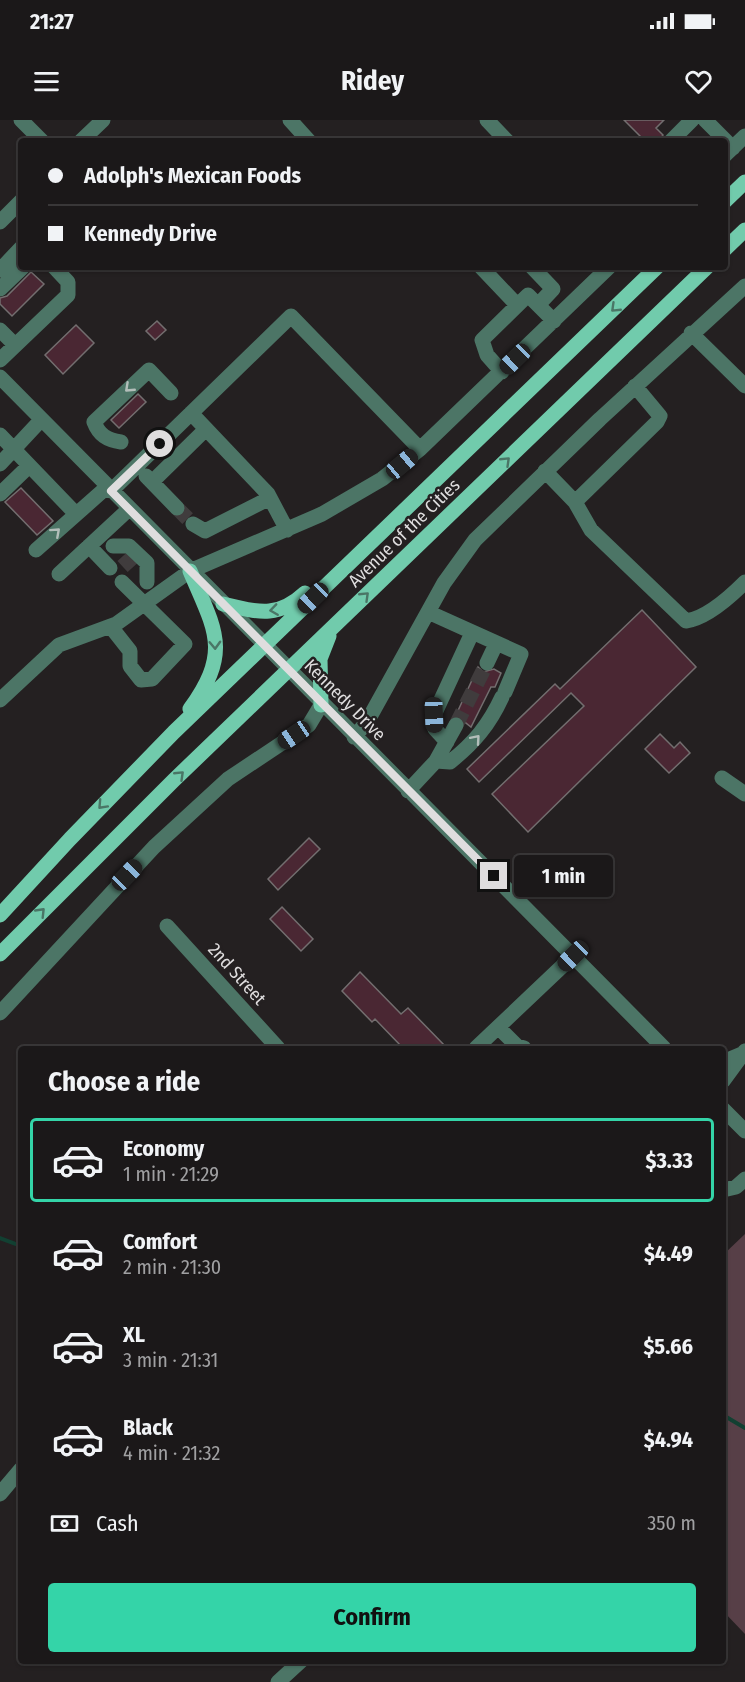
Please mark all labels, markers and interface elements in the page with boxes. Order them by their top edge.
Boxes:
text: 21:27 [30,8,74,35]
icon: menu [30,65,63,98]
text: Ridey [341,65,404,97]
icon: heart [682,65,715,98]
text: Adolph's Mexican Foods [84,162,301,189]
text: Kennedy Drive [84,220,217,247]
one-way arrow [611,300,622,311]
car [496,340,534,378]
one-way arrow [126,381,137,392]
route start [146,430,173,457]
car [382,446,422,482]
one-way arrow [499,457,510,468]
street label: Avenue of the Cities [344,474,465,592]
one-way arrow [49,528,60,539]
car [294,579,332,617]
one-way arrow [358,593,369,604]
one-way arrow [269,604,279,616]
one-way arrow [209,641,222,650]
street label: Kennedy Drive [300,655,390,745]
car [424,697,444,733]
car [274,717,314,753]
one-way arrow [469,734,480,745]
one-way arrow [173,771,183,782]
one-way arrow [98,798,109,809]
callout: 1 min [515,855,614,897]
car [108,856,146,894]
route end [480,862,507,889]
text: 1 min [542,864,585,888]
one-way arrow [34,909,45,919]
car [554,937,592,975]
street label: 2nd Street [204,939,271,1010]
text: Choose a ride [48,1066,200,1098]
icon: car [51,1133,105,1187]
text: Economy [123,1135,204,1162]
text: $3.33 [645,1147,693,1174]
text: 1 min · 21:29 [123,1162,219,1186]
icon: car [51,1226,105,1280]
text: Comfort [123,1228,197,1255]
text: $4.49 [644,1240,693,1267]
text: 2 min · 21:30 [123,1255,221,1279]
icon: car [51,1319,105,1373]
text: XL [123,1321,145,1348]
text: $5.66 [643,1333,693,1360]
text: 3 min · 21:31 [123,1348,218,1372]
icon: car [51,1412,105,1466]
text: Black [123,1414,173,1441]
text: $4.94 [644,1426,693,1453]
text: 4 min · 21:32 [123,1441,220,1465]
icon: cash [48,1507,81,1540]
text: Cash [96,1510,139,1537]
text: 350 m [647,1511,696,1535]
button: Confirm [48,1583,696,1652]

